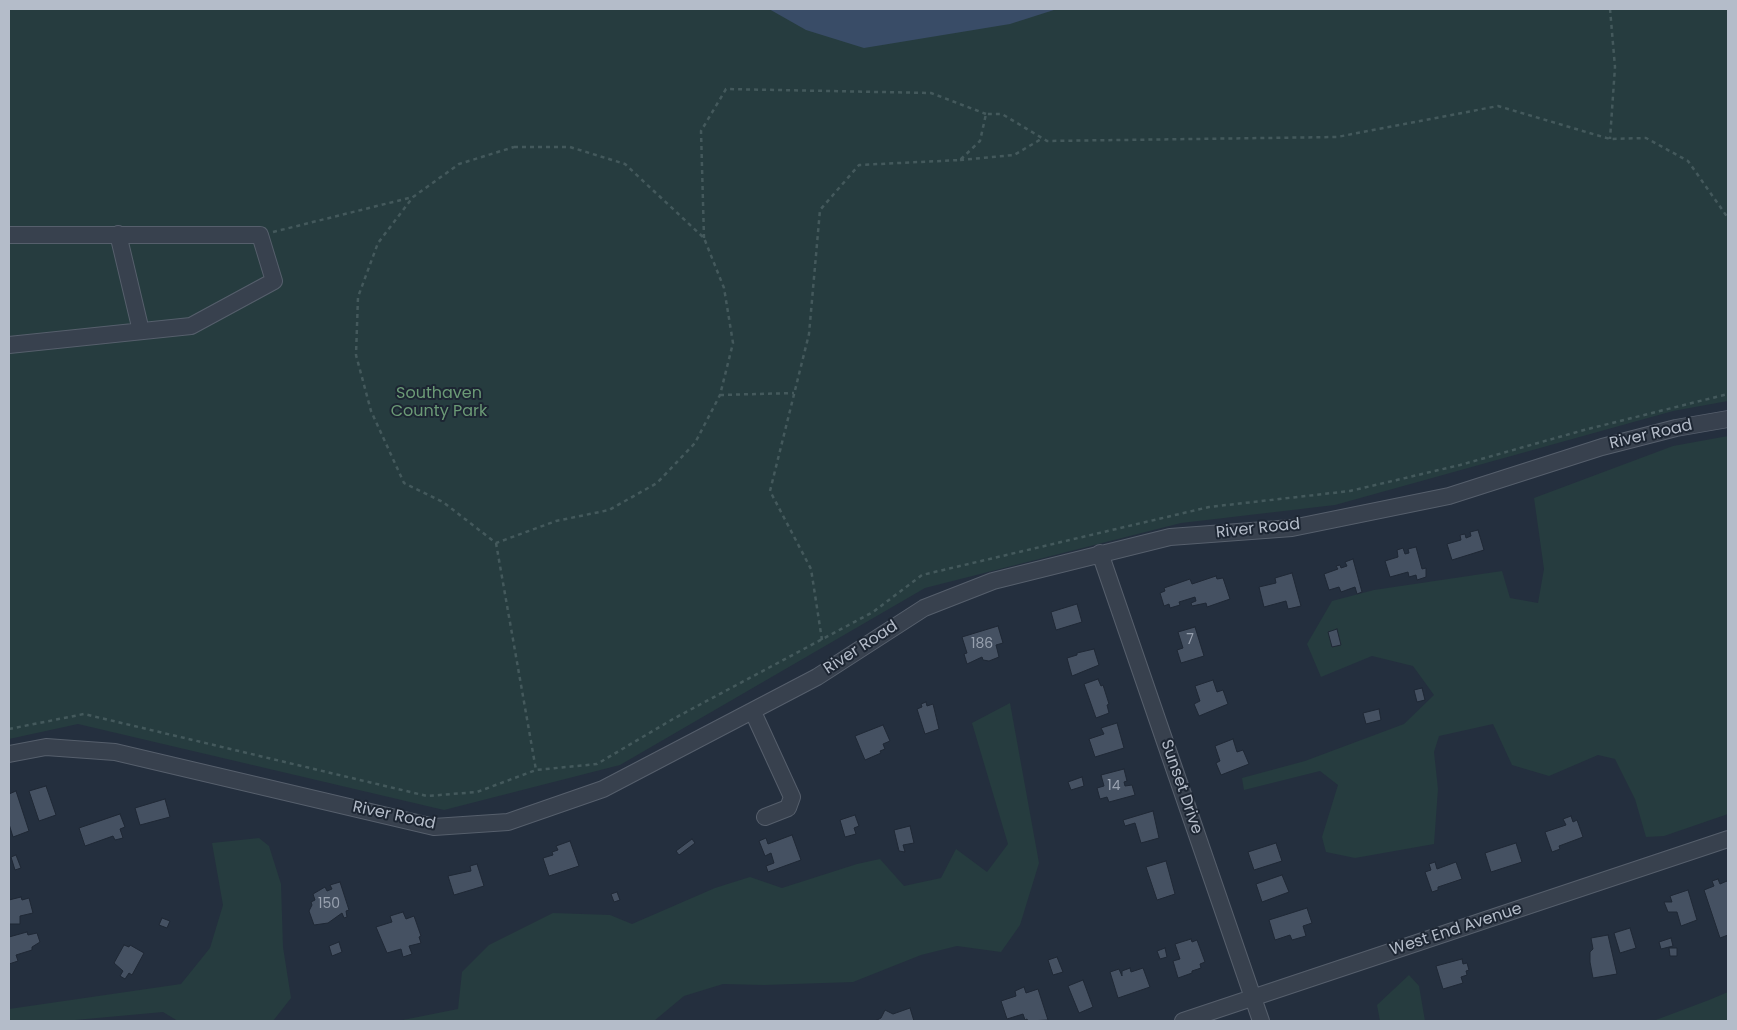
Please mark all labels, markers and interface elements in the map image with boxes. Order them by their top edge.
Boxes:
park label: Southaven County Park [391,384,487,422]
street label: River Road [1608,416,1694,454]
street label: River Road [1215,515,1301,543]
street label: River Road [820,617,902,679]
house number: 7 [1186,632,1194,648]
house number: 186 [971,636,993,652]
street label: Sunset Drive [1156,737,1206,837]
house number: 14 [1107,778,1121,794]
street label: River Road [351,798,437,834]
house number: 150 [318,896,340,912]
street label: West End Avenue [1388,900,1524,960]

